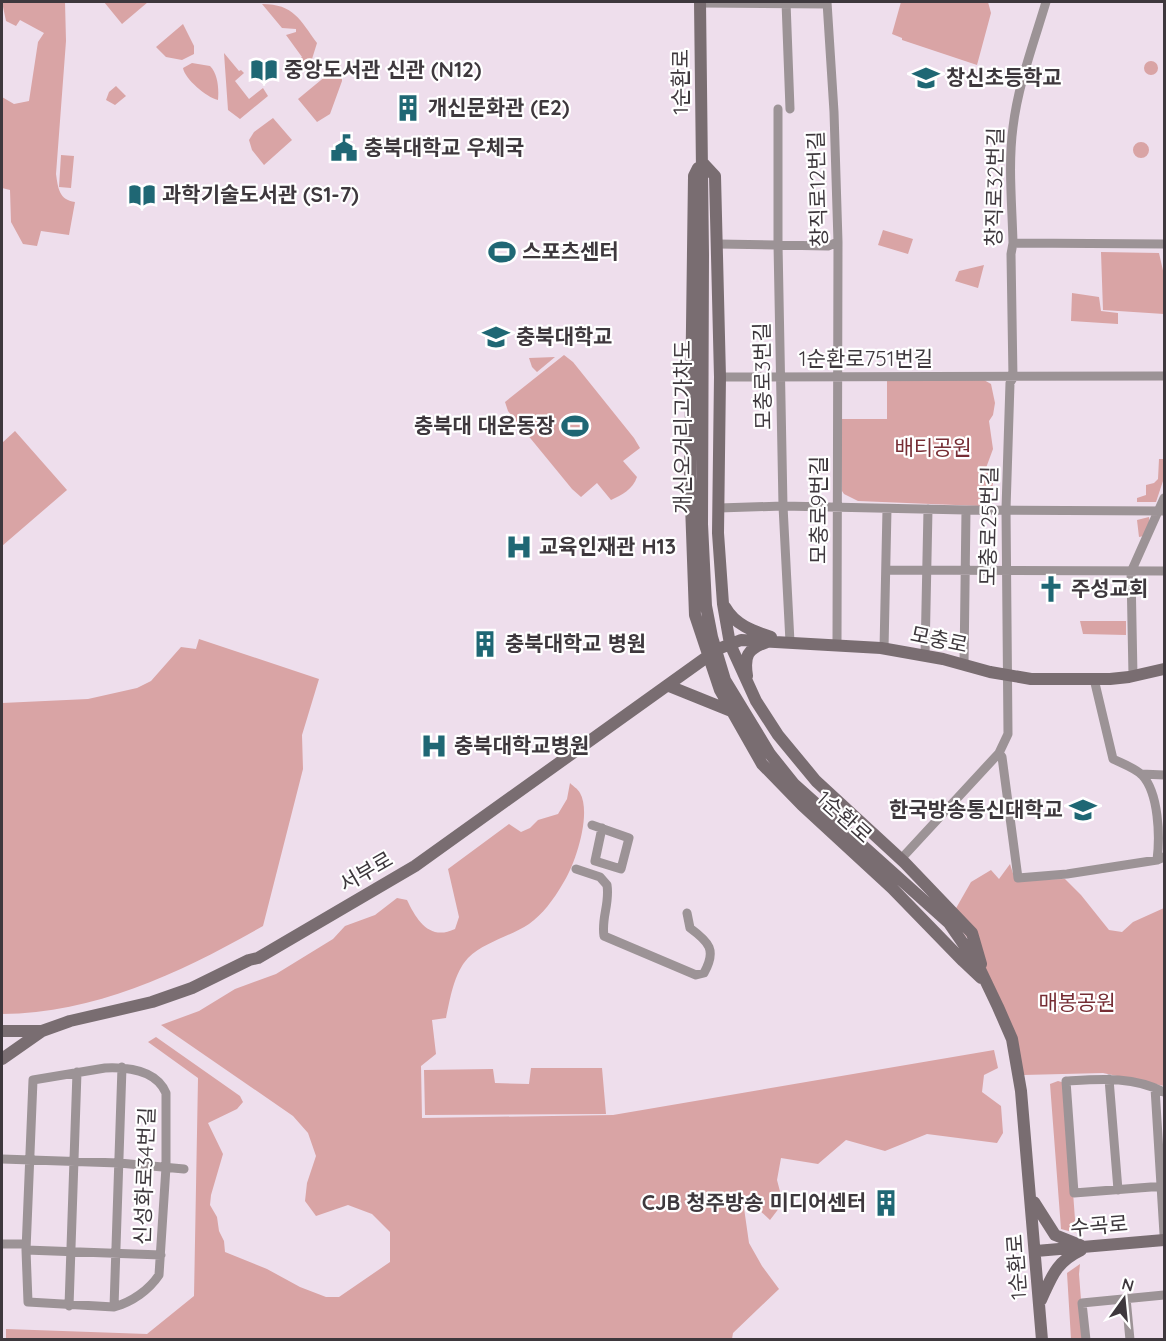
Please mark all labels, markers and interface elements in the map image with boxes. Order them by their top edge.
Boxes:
street label: 1순환로 [667,49,693,115]
library icon: 중앙도서관 신관 (N12) [249,55,279,85]
place label: 중앙도서관 신관 (N12) [284,56,482,82]
school or university icon: 창신초등학교 [911,63,941,93]
place label: 창신초등학교 [946,64,1062,90]
building icon: 개신문화관 (E2) [393,93,423,123]
place label: 개신문화관 (E2) [428,94,569,120]
street label: 창직로32번길 [980,127,1008,247]
street label: 창직로12번길 [802,131,832,247]
public building icon: 충북대학교 우체국 [329,133,359,163]
place label: 충북대학교 우체국 [364,134,524,160]
library icon: 과학기술도서관 (S1-7) [127,180,157,210]
place label: 과학기술도서관 (S1-7) [162,181,359,207]
sports icon: 스포츠센터 [487,237,517,267]
place label: 스포츠센터 [522,238,619,264]
school or university icon: 충북대학교 [481,322,511,352]
street label: 모충로3번길 [748,322,776,430]
place label: 충북대학교 [516,323,613,349]
street label: 개신오거리고가차도 [669,340,695,514]
street label: 1순환로751번길 [799,345,933,371]
sports icon: 충북대 대운동장 [560,411,590,441]
place label: 충북대 대운동장 [414,412,555,438]
park label: 배티공원 [894,434,972,460]
street label: 모충로9번길 [805,456,831,564]
street label: 모충로25번길 [974,466,1002,586]
hospital icon: 교육인재관 H13 [504,532,534,562]
place label: 교육인재관 H13 [539,533,676,559]
church icon: 주성교회 [1036,574,1066,604]
place label: 주성교회 [1071,575,1148,601]
street label: 모충로 [908,620,970,658]
building icon: 충북대학교 병원 [470,629,500,659]
place label: 충북대학교 병원 [505,630,646,656]
hospital icon: 충북대학교병원 [419,731,449,761]
place label: 충북대학교병원 [454,732,589,758]
street label: 1순환로 [812,785,878,848]
school or university icon: 한국방송통신대학교 [1068,795,1098,825]
place label: 한국방송통신대학교 [889,796,1063,822]
street label: 서부로 [334,845,397,897]
park label: 매봉공원 [1038,989,1116,1015]
street label: 신성화로34번길 [129,1107,159,1245]
building icon: CJB 청주방송 미디어센터 [871,1188,901,1218]
place label: CJB 청주방송 미디어센터 [642,1189,866,1215]
street label: 수곡로 [1069,1210,1129,1240]
street label: 1순환로 [1001,1233,1031,1301]
north arrow [1094,1269,1154,1329]
text: N [1120,1273,1136,1296]

